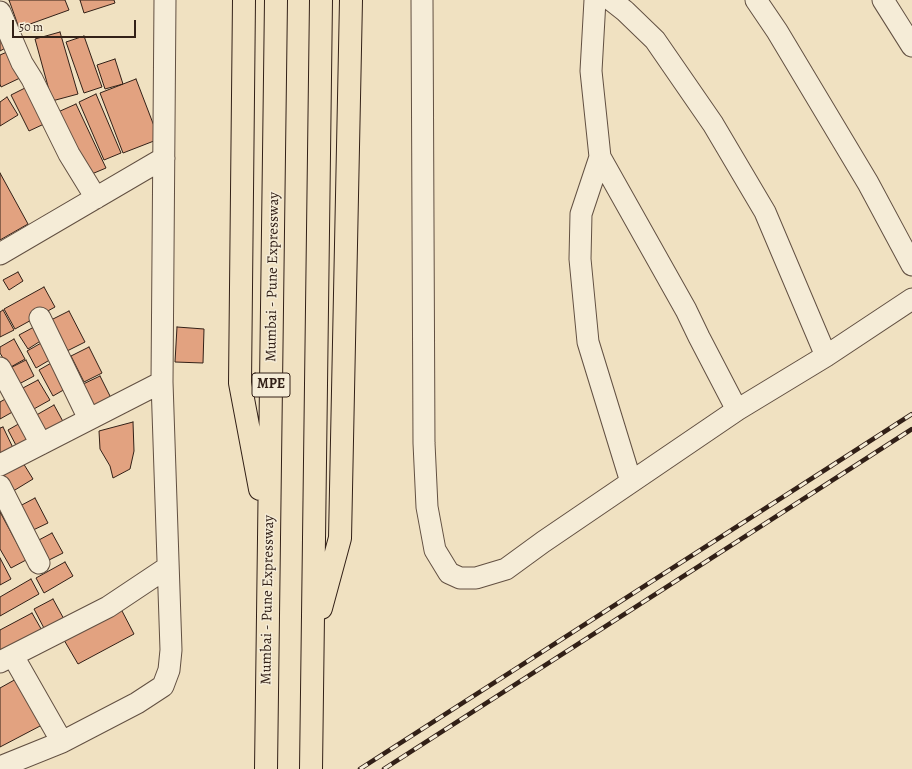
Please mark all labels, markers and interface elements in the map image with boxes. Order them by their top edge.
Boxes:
scale bar [14,12,138,38]
text: 50 m [19,19,43,35]
street label: Mumbai - Pune Expressway [263,192,283,362]
road number: MPE [252,373,290,397]
street label: Mumbai - Pune Expressway [258,515,278,685]

